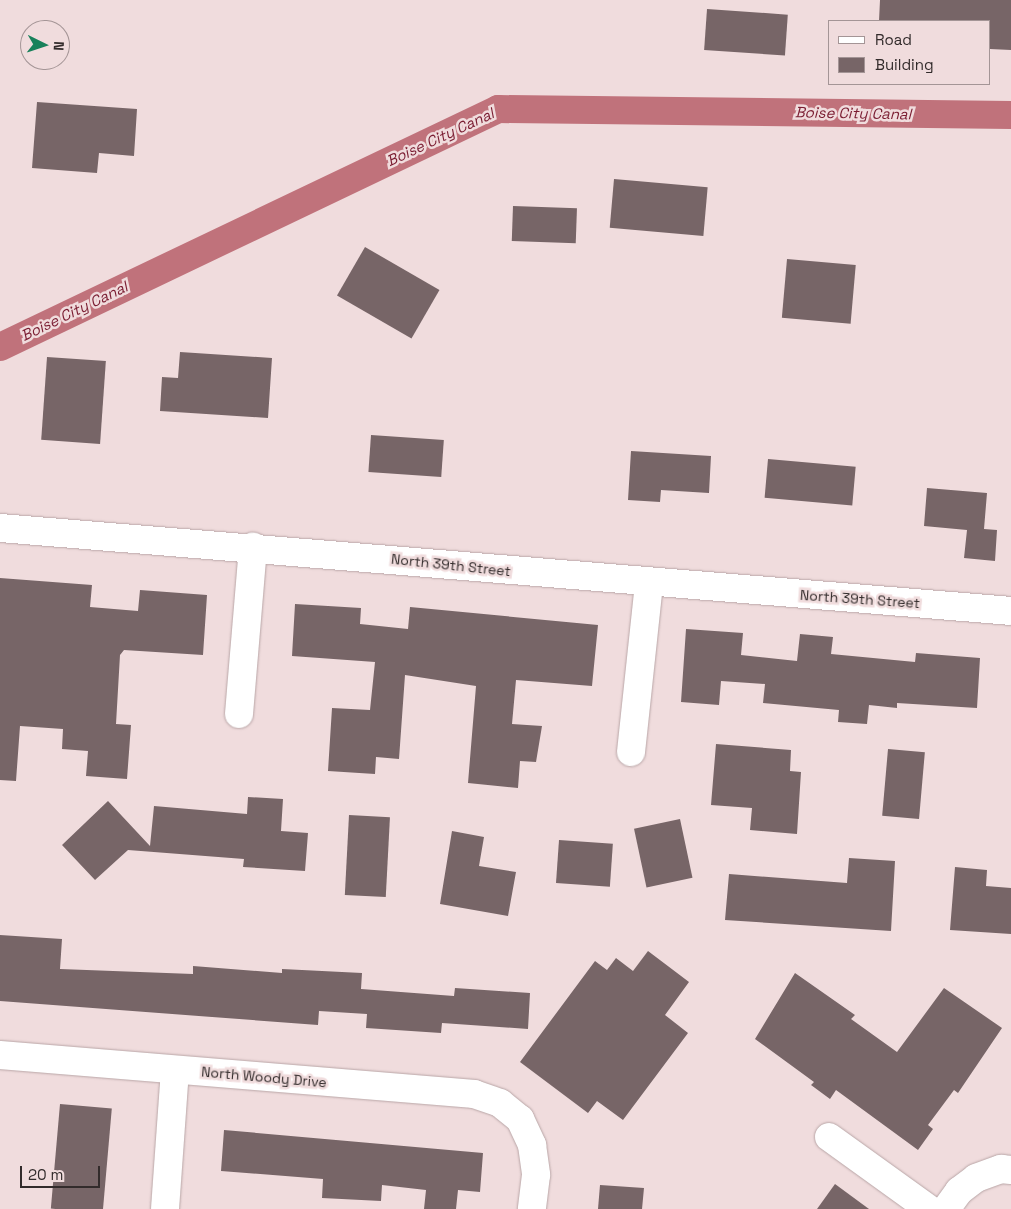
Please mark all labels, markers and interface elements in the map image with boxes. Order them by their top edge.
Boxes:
north arrow [20,20,70,70]
legend [828,20,991,85]
text: Road [875,30,912,49]
text: N [50,41,68,51]
text: Building [875,55,934,74]
water label: Boise City Canal [795,103,911,123]
water label: Boise City Canal [383,104,497,170]
water label: Boise City Canal [18,277,130,345]
street label: North 39th Street [390,550,512,580]
street label: North 39th Street [799,586,921,612]
street label: North Woody Drive [201,1063,327,1091]
scale bar [22,1156,102,1188]
text: 20 m [28,1165,63,1184]

